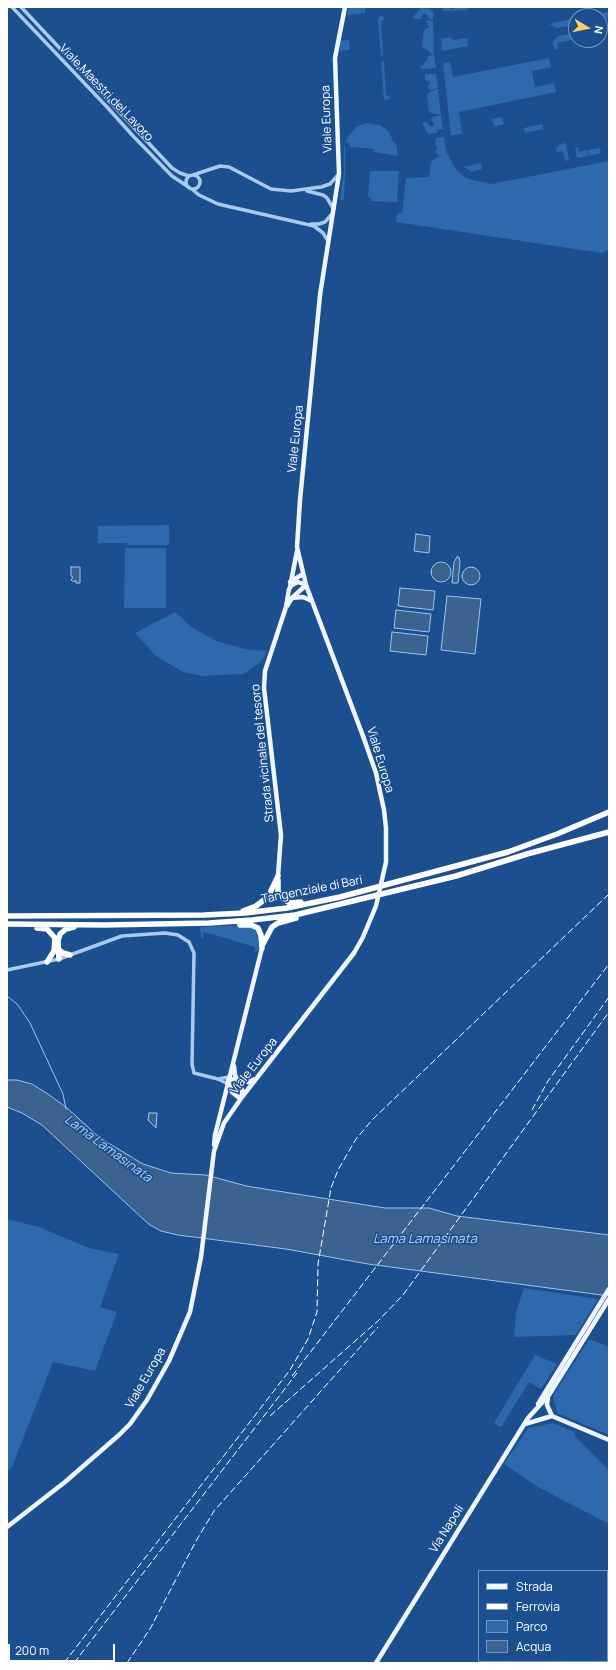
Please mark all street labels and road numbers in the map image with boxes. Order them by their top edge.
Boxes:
street label: Viale Maestri del Lavoro [56,42,156,144]
street label: Viale Europa [319,85,335,153]
street label: Viale Europa [285,405,307,473]
street label: Strada vicinale del tesoro [249,683,277,823]
street label: Viale Europa [363,726,397,794]
street label: Tangenziale di Bari [260,873,364,907]
street label: Viale Europa [227,1035,281,1097]
street label: Viale Europa [123,1345,169,1411]
street label: Via Napoli [427,1502,467,1556]

